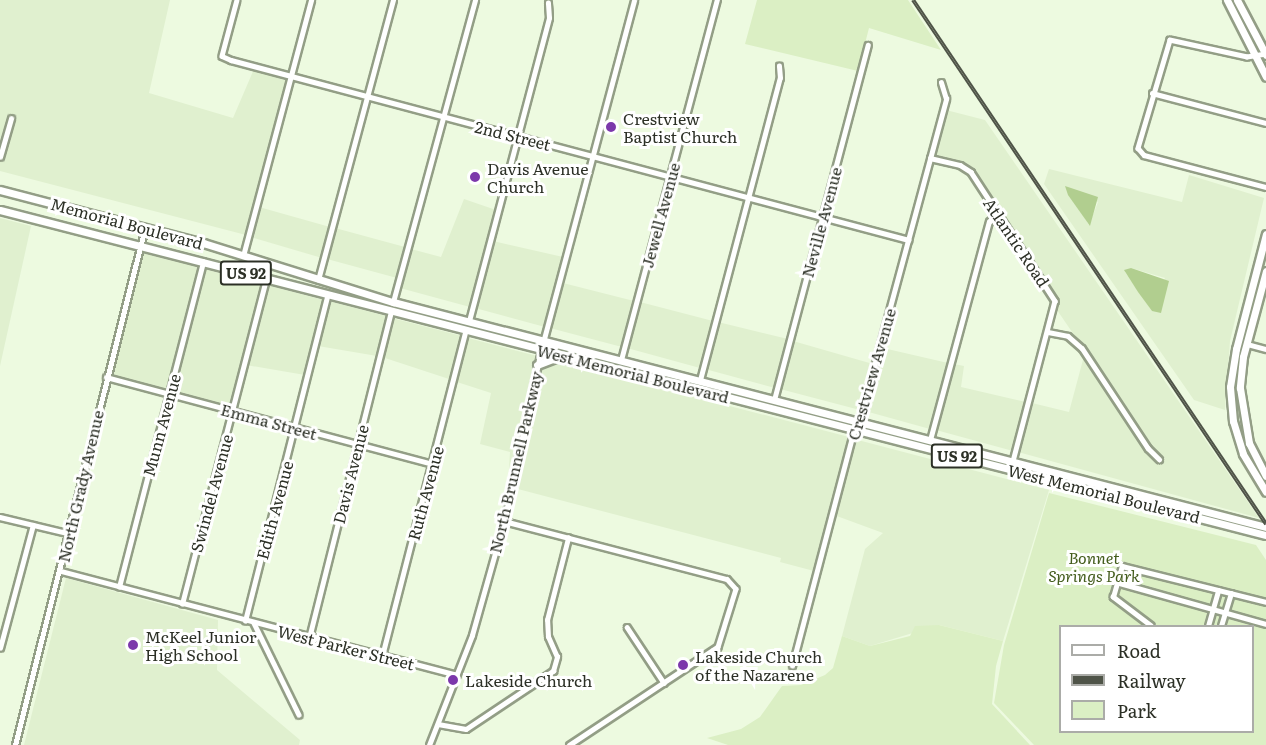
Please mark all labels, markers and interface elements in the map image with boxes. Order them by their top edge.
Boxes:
place label: Crestview Baptist Church [623,108,737,146]
street label: 2nd Street [473,116,553,154]
marker: Crestview Baptist Church [604,120,618,134]
place label: Davis Avenue Church [487,158,589,196]
street label: Jewell Avenue [637,160,683,270]
street label: Neville Avenue [797,165,845,279]
marker: Davis Avenue Church [468,170,482,184]
street label: Memorial Boulevard [49,193,205,253]
street label: Atlantic Road [980,194,1054,290]
road number: US 92 [219,261,273,285]
street label: Crestview Avenue [843,306,899,442]
street label: West Memorial Boulevard [535,340,731,406]
street label: North Brunnell Parkway [485,369,545,555]
street label: Munn Avenue [138,371,184,479]
street label: Emma Street [219,399,319,443]
street label: North Grady Avenue [53,408,107,564]
street label: Davis Avenue [328,422,372,526]
street label: Swindel Avenue [186,432,236,554]
street label: Ruth Avenue [403,444,447,542]
road number: US 92 [930,444,984,468]
street label: Edith Avenue [252,459,296,561]
street label: West Memorial Boulevard [1006,460,1202,526]
park label: Bonnet Springs Park [1048,547,1140,585]
street label: West Parker Street [276,621,416,673]
legend [1059,625,1254,733]
place label: McKeel Junior High School [145,626,257,664]
text: Road [1117,637,1161,664]
marker: McKeel Junior High School [126,638,140,652]
place label: Lakeside Church of the Nazarene [695,646,822,684]
marker: Lakeside Church of the Nazarene [676,658,690,672]
text: Railway [1117,667,1186,694]
place label: Lakeside Church [465,670,592,690]
marker: Lakeside Church [446,673,460,687]
text: Park [1117,697,1156,724]

